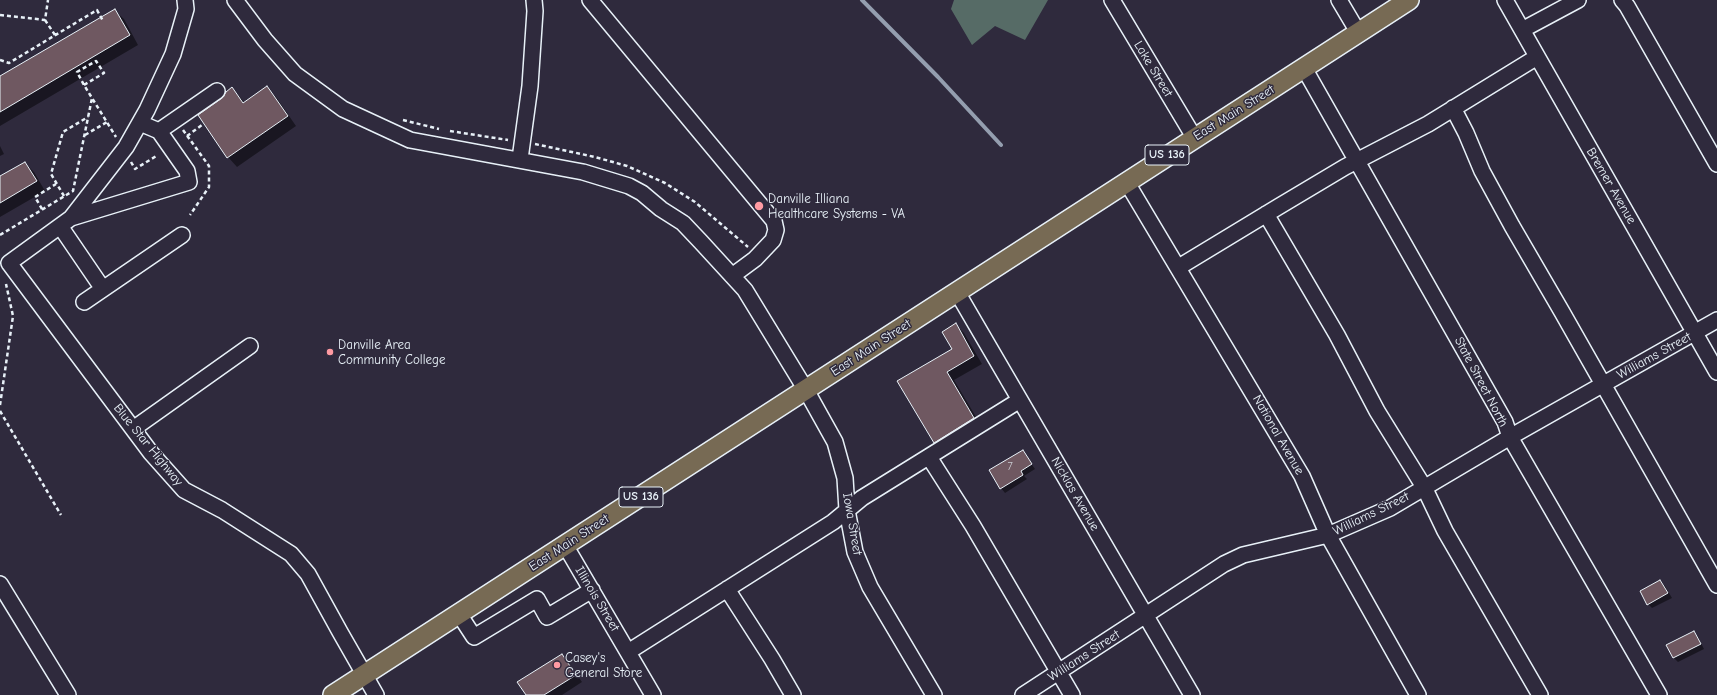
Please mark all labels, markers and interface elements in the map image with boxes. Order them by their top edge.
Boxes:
street label: Lake Street [1130,38,1176,100]
street label: East Main Street [1191,82,1277,144]
road number: US 136 [1145,145,1189,165]
street label: Bremer Avenue [1583,145,1639,227]
place label: Danville Illiana Healthcare Systems - VA [768,191,905,222]
marker: Danville Illiana Healthcare Systems - VA [753,200,765,212]
street label: East Main Street [828,316,914,380]
street label: Williams Street [1614,329,1694,383]
street label: State Street North [1451,334,1511,430]
place label: Danville Area Community College [338,337,445,368]
marker: Danville Area Community College [325,347,335,357]
street label: National Avenue [1249,392,1307,478]
street label: Blue Star Highway [110,401,186,489]
street label: Nicklas Avenue [1048,454,1102,534]
house number: 7 [1007,460,1013,474]
road number: US 136 [619,487,663,507]
street label: Williams Street [1330,489,1412,539]
street label: Iowa Street [839,492,865,556]
street label: East Main Street [526,511,612,575]
street label: Illinois Street [571,564,623,634]
street label: Williams Street [1045,627,1123,685]
place label: Casey's General Store [565,650,642,681]
marker: Casey's General Store [552,660,562,670]

